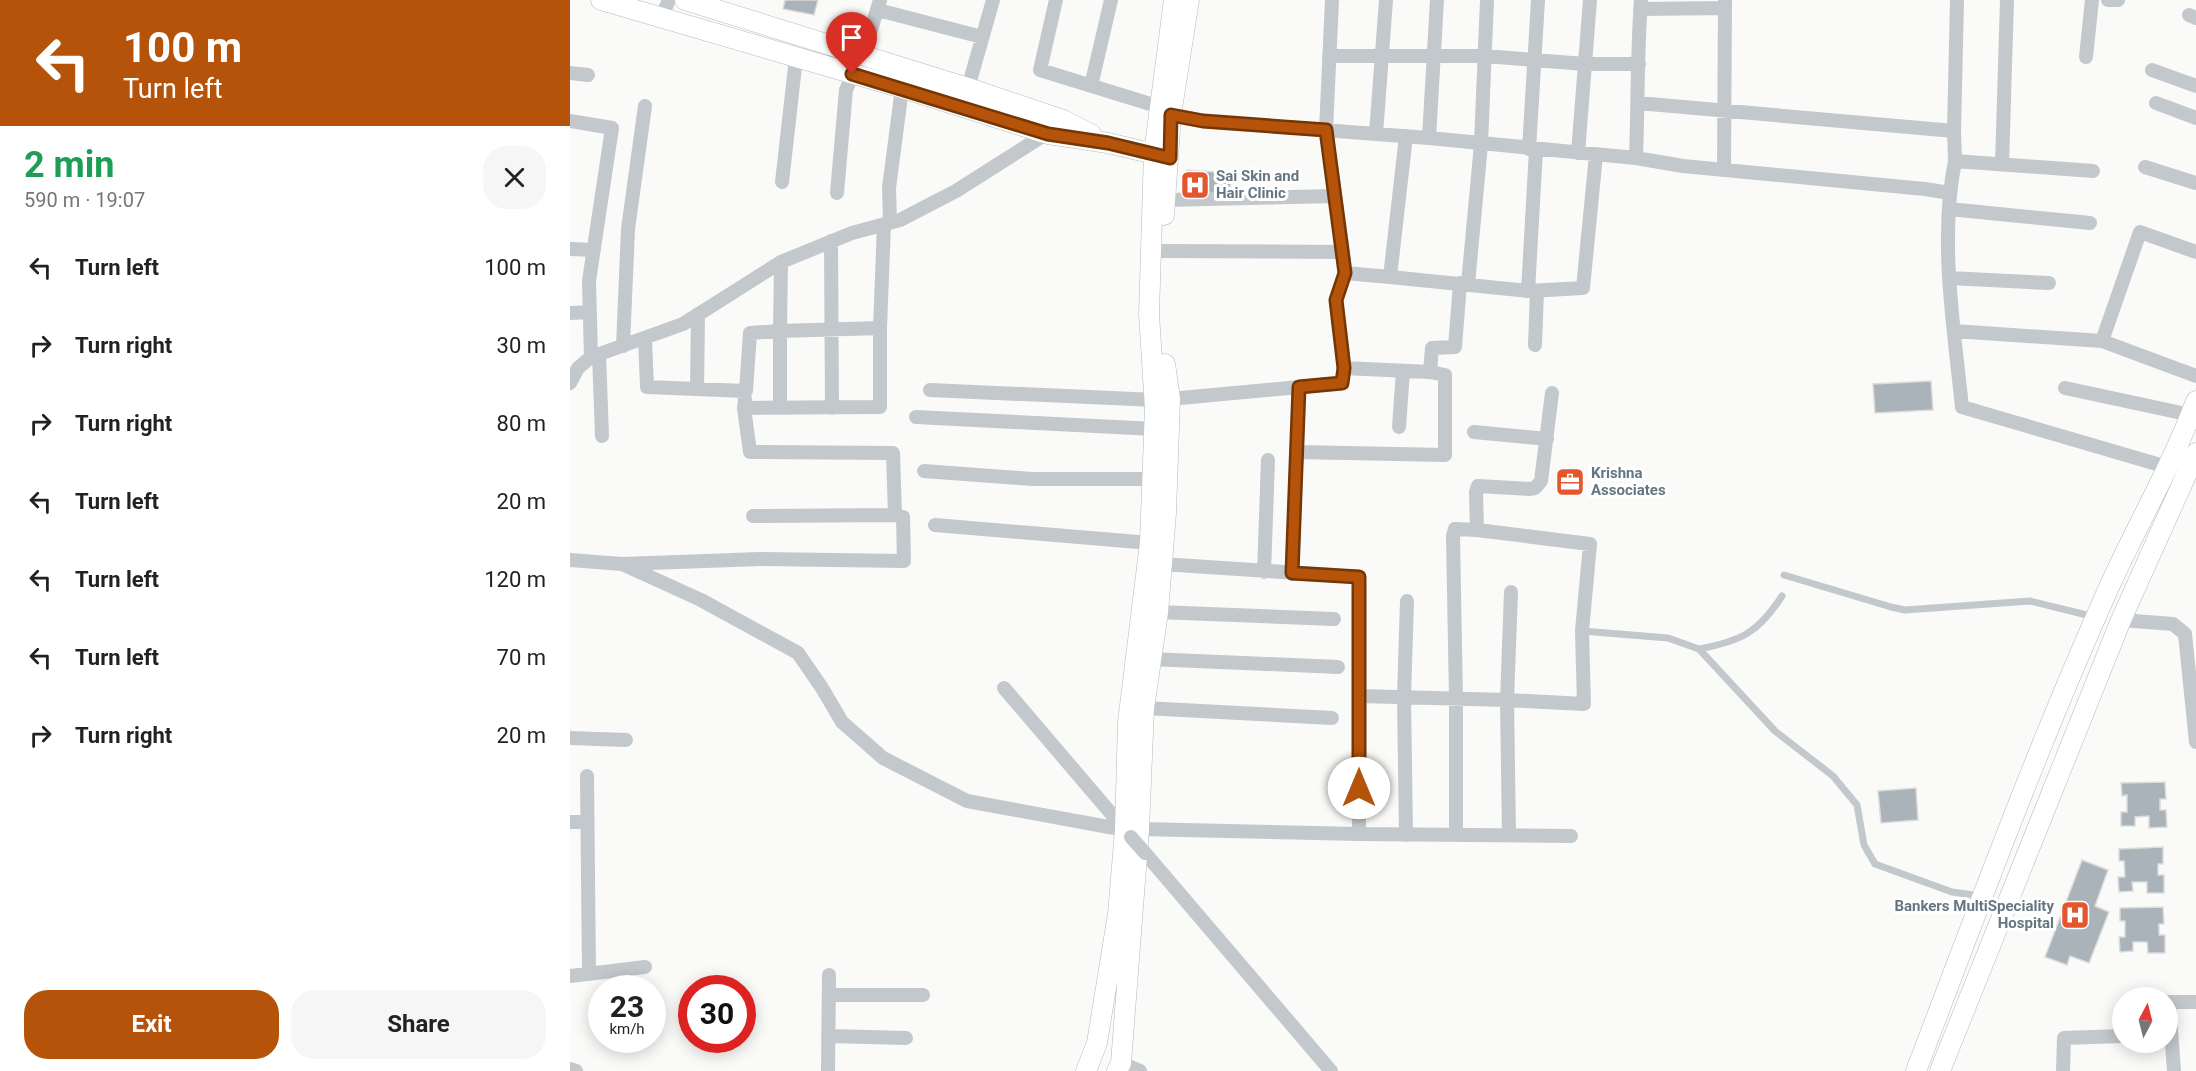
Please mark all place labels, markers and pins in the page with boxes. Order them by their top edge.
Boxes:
pin [826,12,877,74]
place label: Sai Skin and Hair Clinic [1216,167,1299,202]
hospital icon: Sai Skin and Hair Clinic [1179,169,1211,201]
place label: Krishna Associates [1591,464,1666,499]
office icon: Krishna Associates [1554,466,1586,498]
place label: Bankers MultiSpeciality Hospital [1894,897,2054,932]
hospital icon: Bankers MultiSpeciality Hospital [2059,899,2091,931]

